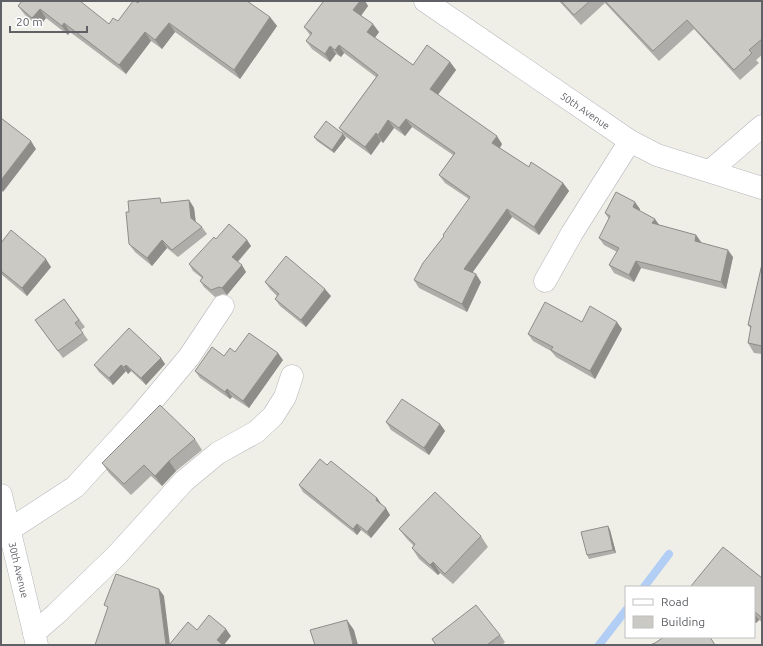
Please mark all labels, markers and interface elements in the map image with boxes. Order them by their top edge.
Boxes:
scale bar [10,8,87,34]
text: 20 m [16,15,43,28]
street label: 50th Avenue [559,90,612,131]
street label: 30th Avenue [7,541,31,599]
legend [625,586,755,638]
text: Road [661,595,689,608]
text: Building [661,615,705,628]

